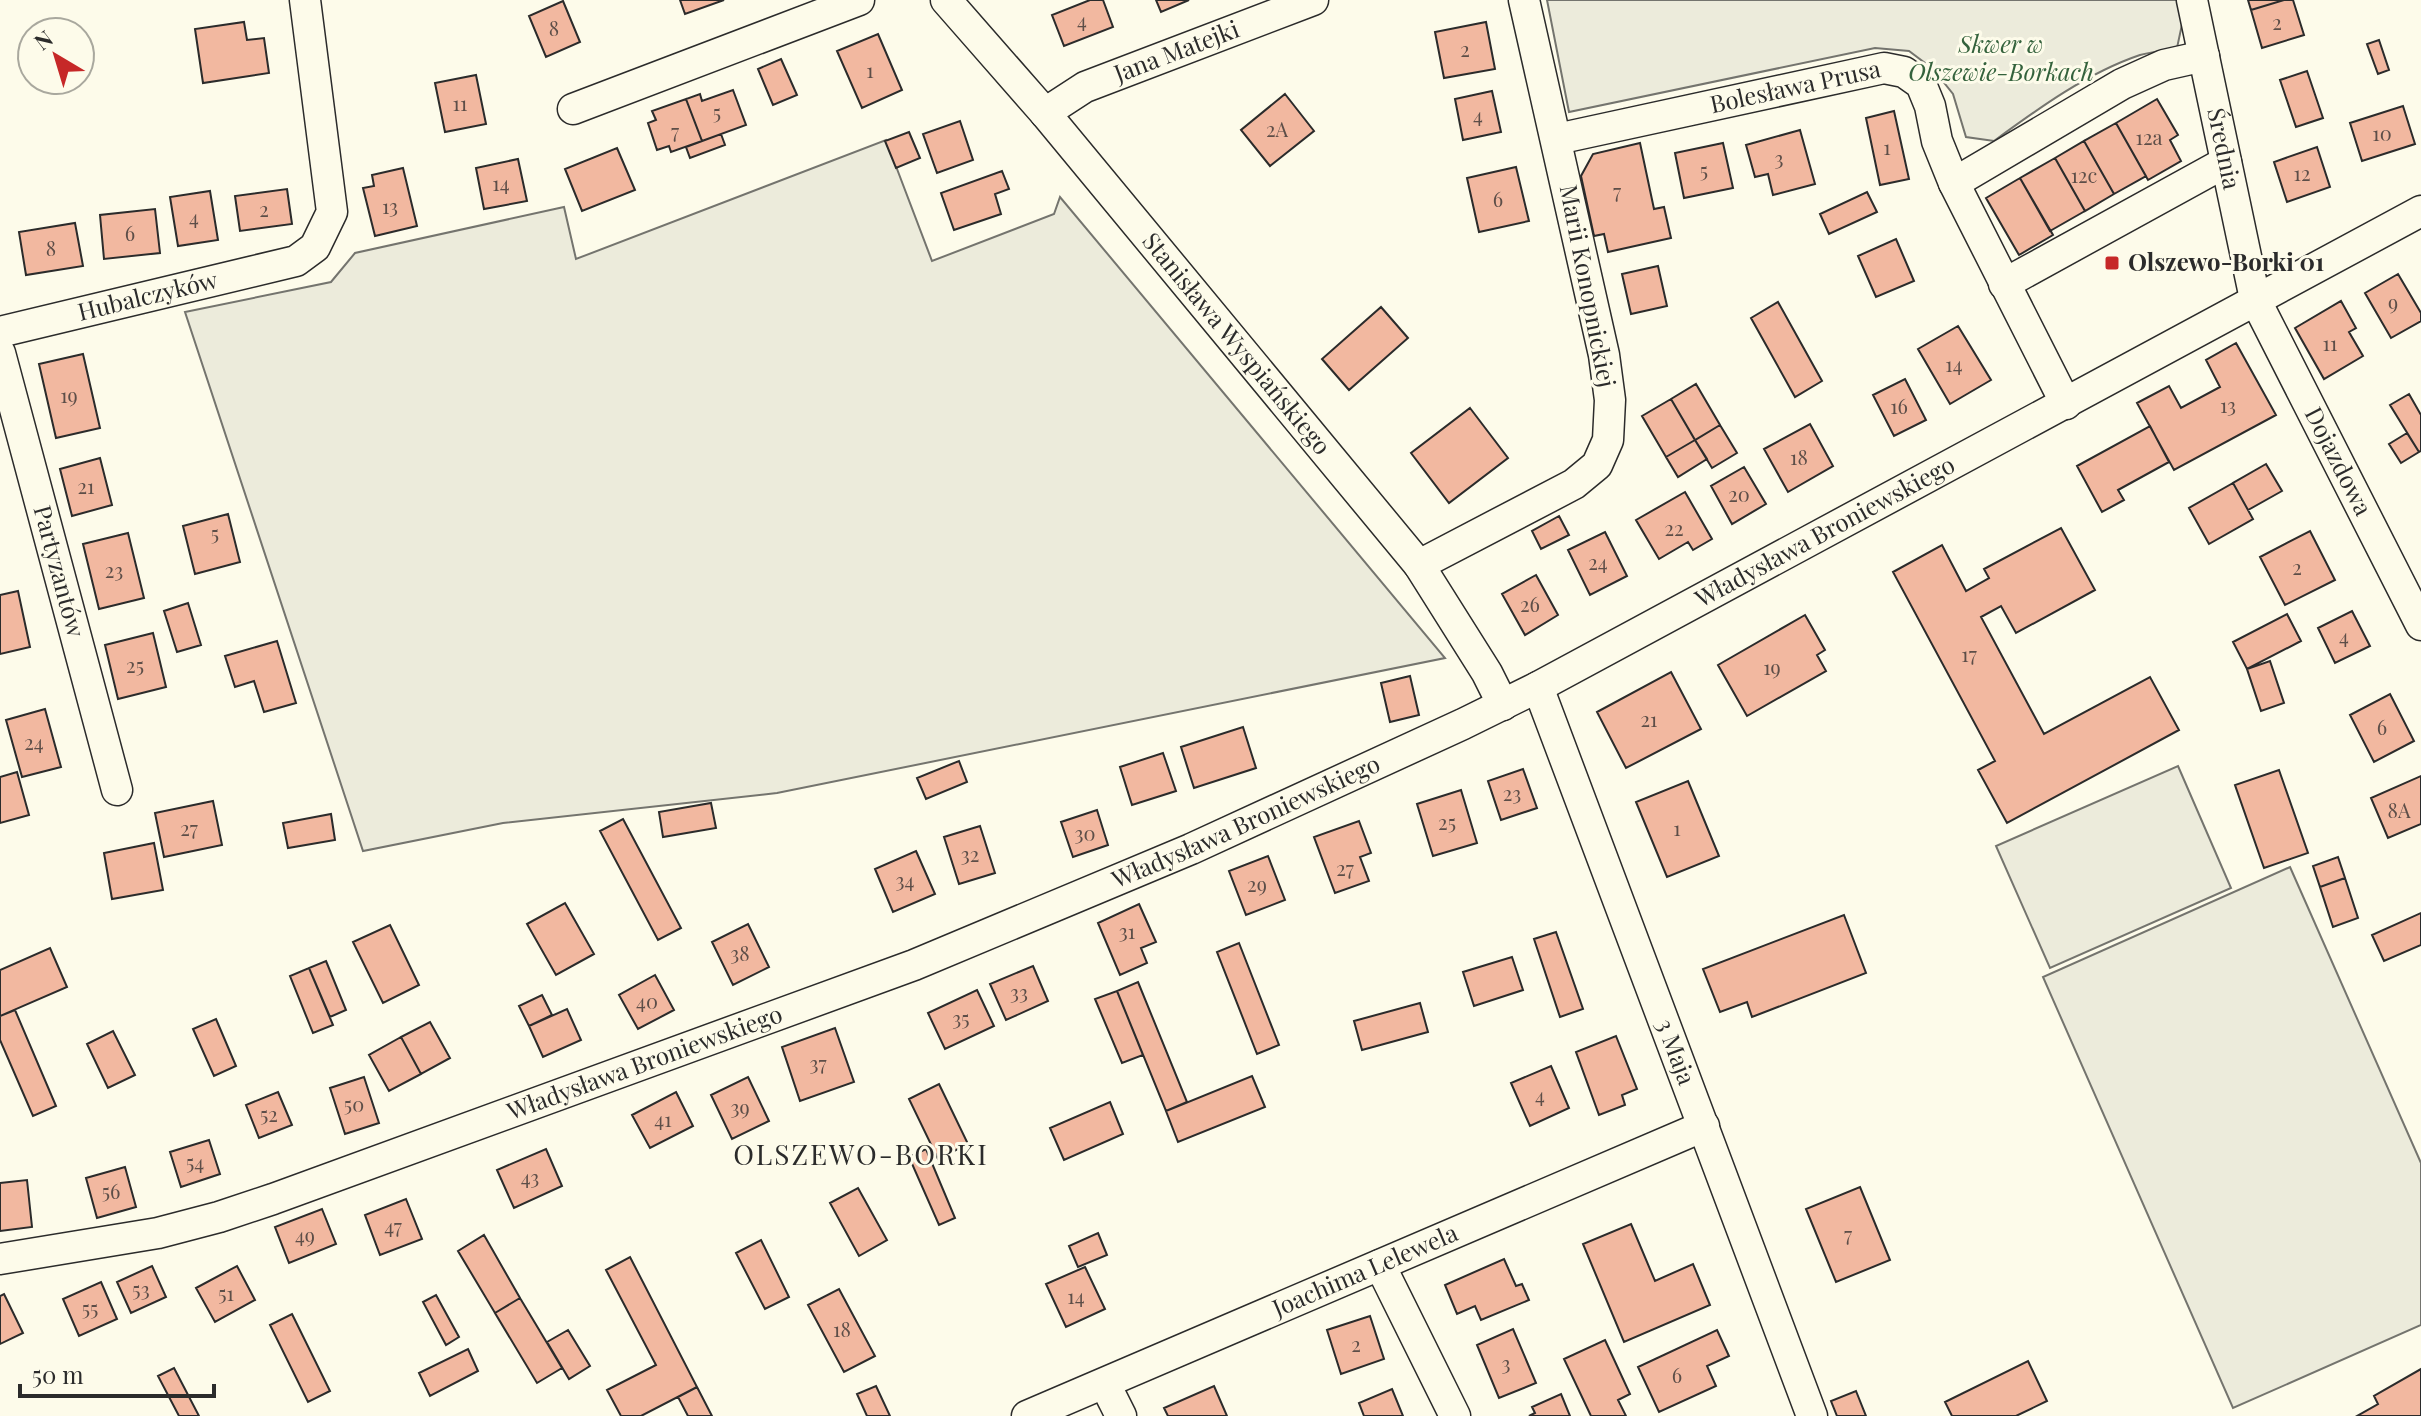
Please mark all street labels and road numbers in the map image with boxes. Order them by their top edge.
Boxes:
street label: Jana Matejki [1108,12,1243,89]
street label: Bolesława Prusa [1707,51,1883,119]
street label: Średnia [2201,105,2249,192]
street label: Marii Konopnickiej [1554,182,1624,390]
street label: Stanisława Wyspiańskiego [1136,225,1339,461]
street label: Hubalczyków [74,262,221,327]
street label: Dojazdowa [2299,401,2381,520]
street label: Władysława Broniewskiego [1688,447,1960,614]
street label: Partyzantów [27,502,93,641]
street label: Władysława Broniewskiego [1106,746,1384,895]
street label: Władysława Broniewskiego [501,997,786,1127]
street label: 3 Maja [1650,1014,1704,1089]
street label: Joachima Lelewela [1266,1215,1462,1323]

